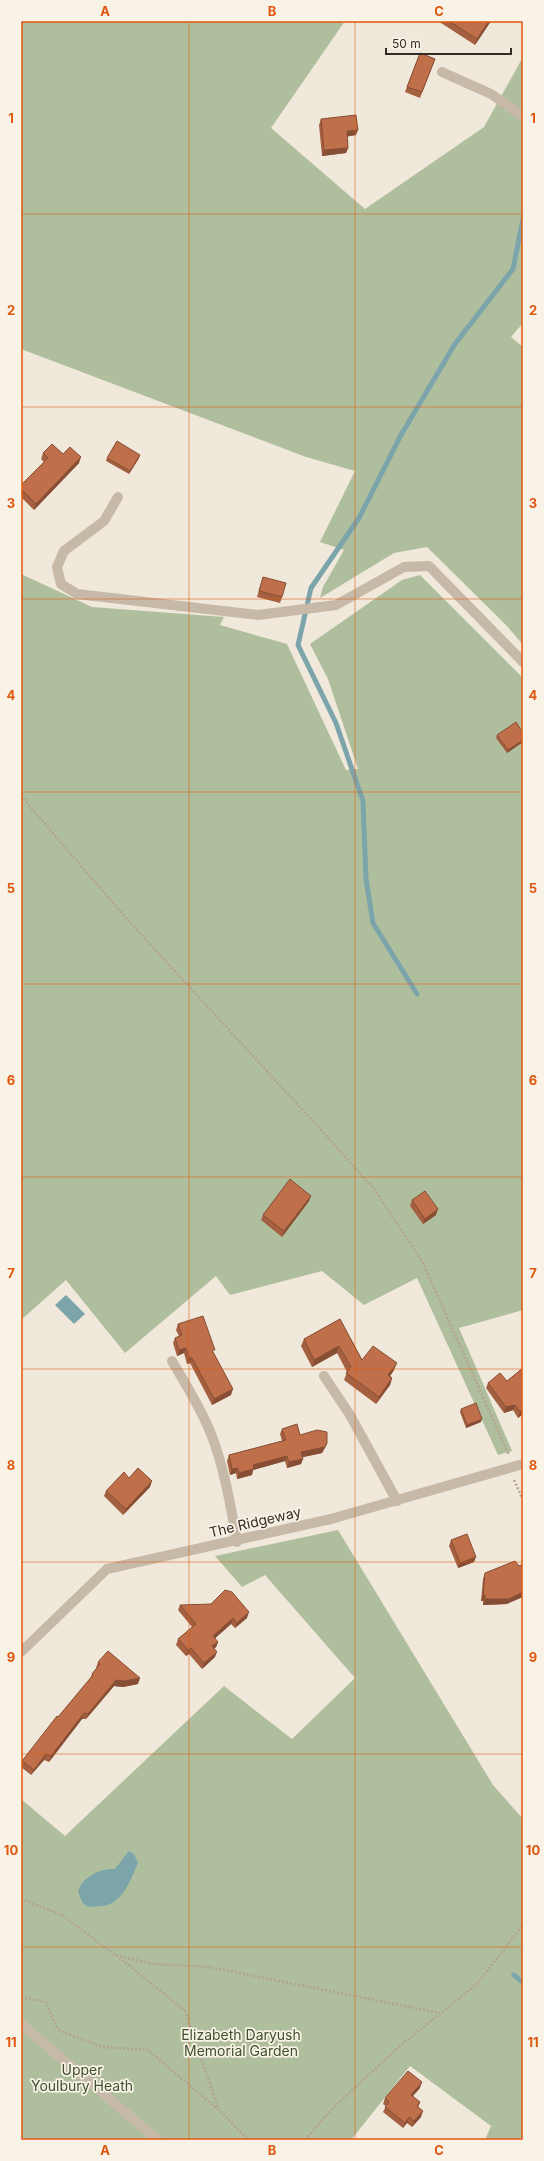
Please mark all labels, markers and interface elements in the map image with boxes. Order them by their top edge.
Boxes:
text: A [100,3,110,19]
text: B [268,3,277,19]
text: C [434,3,444,19]
scale bar [386,30,511,56]
text: 50 m [392,36,421,51]
text: 1 [8,110,14,126]
text: 1 [530,110,536,126]
text: 2 [7,302,15,318]
text: 2 [529,302,537,318]
text: 3 [7,495,15,511]
text: 3 [529,495,537,511]
text: 4 [7,687,16,703]
text: 4 [529,687,538,703]
text: 5 [7,880,15,896]
text: 5 [529,880,537,896]
text: 6 [7,1072,15,1088]
text: 6 [529,1072,537,1088]
text: 7 [7,1265,15,1281]
text: 7 [529,1265,537,1281]
text: 8 [7,1457,15,1473]
text: 8 [529,1457,537,1473]
street label: The Ridgeway [207,1503,303,1540]
text: 9 [7,1649,15,1665]
text: 9 [529,1649,537,1665]
text: 10 [4,1842,18,1858]
text: 10 [526,1842,540,1858]
park label: Elizabeth Daryush Memorial Garden [181,2026,301,2059]
text: 11 [5,2034,17,2050]
text: 11 [527,2034,539,2050]
park label: Upper Youlbury Heath [31,2061,133,2094]
text: A [100,2142,110,2158]
text: B [268,2142,277,2158]
text: C [434,2142,444,2158]

